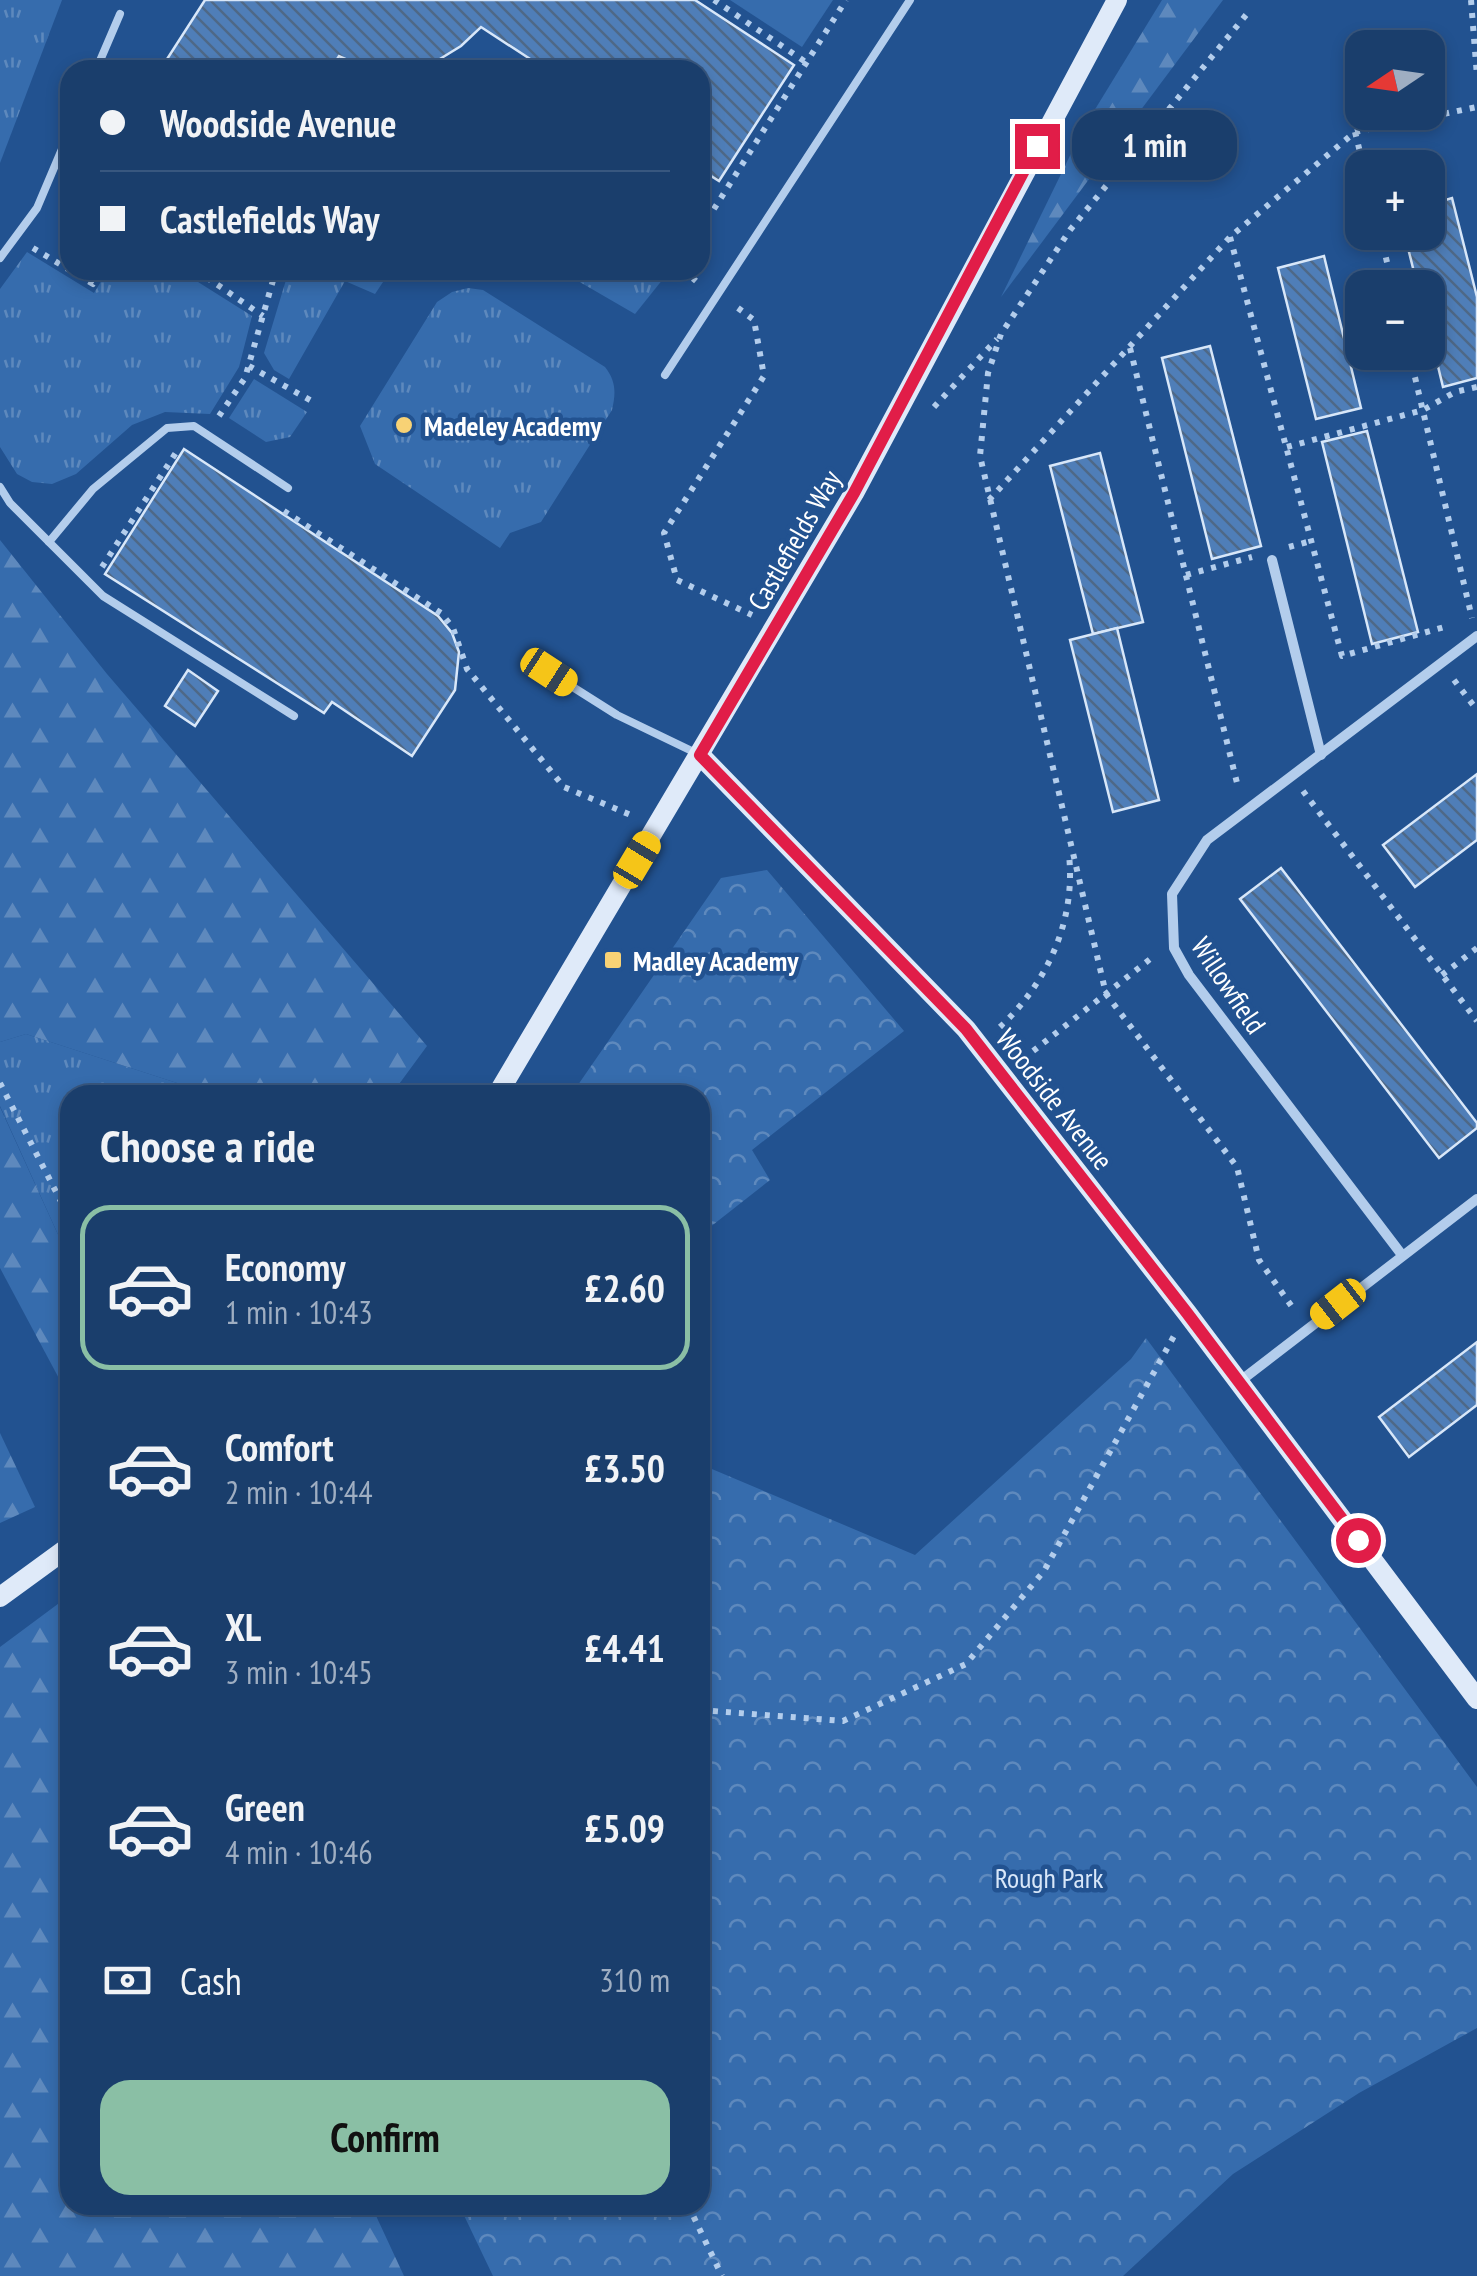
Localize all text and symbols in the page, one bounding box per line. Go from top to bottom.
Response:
north arrow [1345,30,1445,130]
map controls [1345,30,1445,370]
text: Woodside Avenue [160,98,396,147]
callout: 1 min [1072,111,1237,181]
route end [1015,124,1060,169]
text: 1 min [1122,124,1187,166]
button: + [1345,150,1445,250]
text: Castlefields Way [160,194,379,243]
button: − [1345,270,1445,370]
place label: Madeley Academy [424,407,602,444]
marker: Madeley Academy [393,414,415,436]
street label: Castlefields Way [739,463,849,617]
car [516,643,582,701]
car [609,827,665,893]
street label: Willowfield [1183,930,1275,1040]
place label: Madley Academy [633,942,799,979]
marker: Madley Academy [602,949,624,971]
street label: Woodside Avenue [988,1021,1122,1177]
text: Choose a ride [100,1116,315,1174]
text: Economy [225,1242,345,1291]
icon: car [105,1243,195,1333]
text: £2.60 [584,1263,665,1312]
car [1305,1274,1371,1334]
text: 1 min · 10:43 [225,1291,373,1333]
text: Comfort [225,1422,334,1471]
icon: car [105,1423,195,1513]
text: £3.50 [584,1443,665,1492]
text: 2 min · 10:44 [225,1471,373,1513]
route start [1336,1518,1381,1563]
text: XL [225,1602,261,1651]
icon: car [105,1603,195,1693]
text: £4.41 [584,1623,665,1672]
text: 3 min · 10:45 [225,1651,373,1693]
text: Green [225,1782,305,1831]
icon: car [105,1783,195,1873]
text: £5.09 [584,1803,665,1852]
text: 4 min · 10:46 [225,1831,373,1873]
park label: Rough Park [995,1859,1103,1896]
icon: cash [100,1953,155,2008]
text: Cash [180,1956,242,2005]
text: 310 m [599,1959,670,2001]
button: Confirm [100,2080,670,2195]

